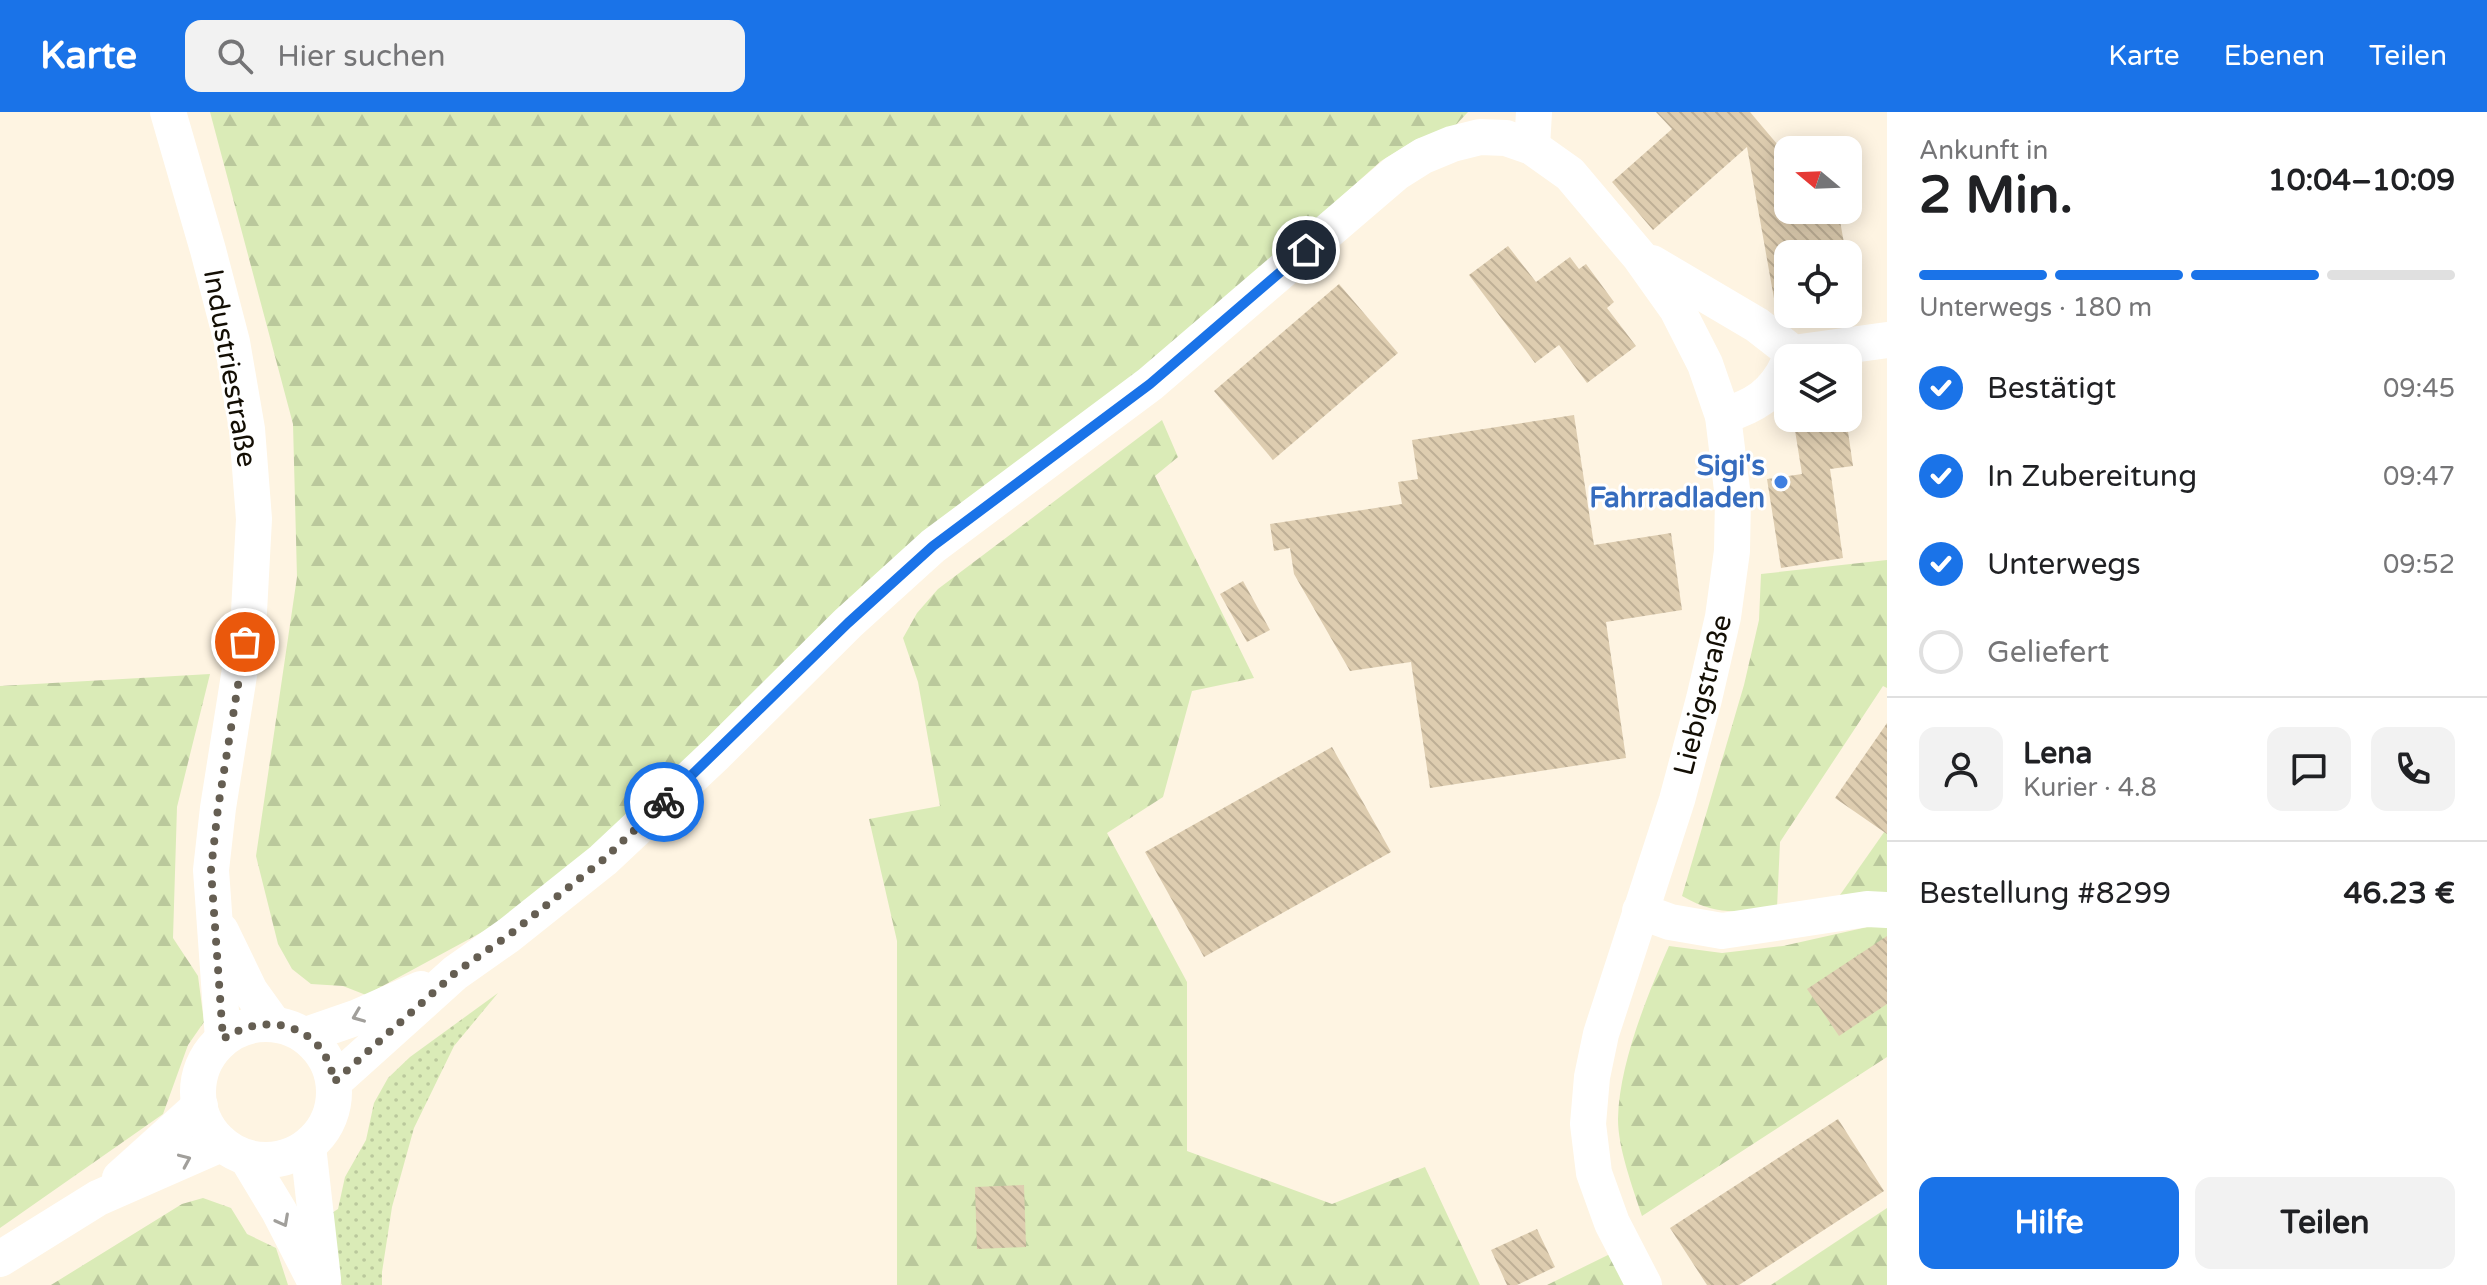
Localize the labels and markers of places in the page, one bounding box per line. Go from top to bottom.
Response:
pin [1272,216,1340,284]
place label: Sigi's Fahrradladen [1589,449,1765,515]
marker: Sigi's Fahrradladen [1772,473,1790,491]
pin [211,608,279,676]

